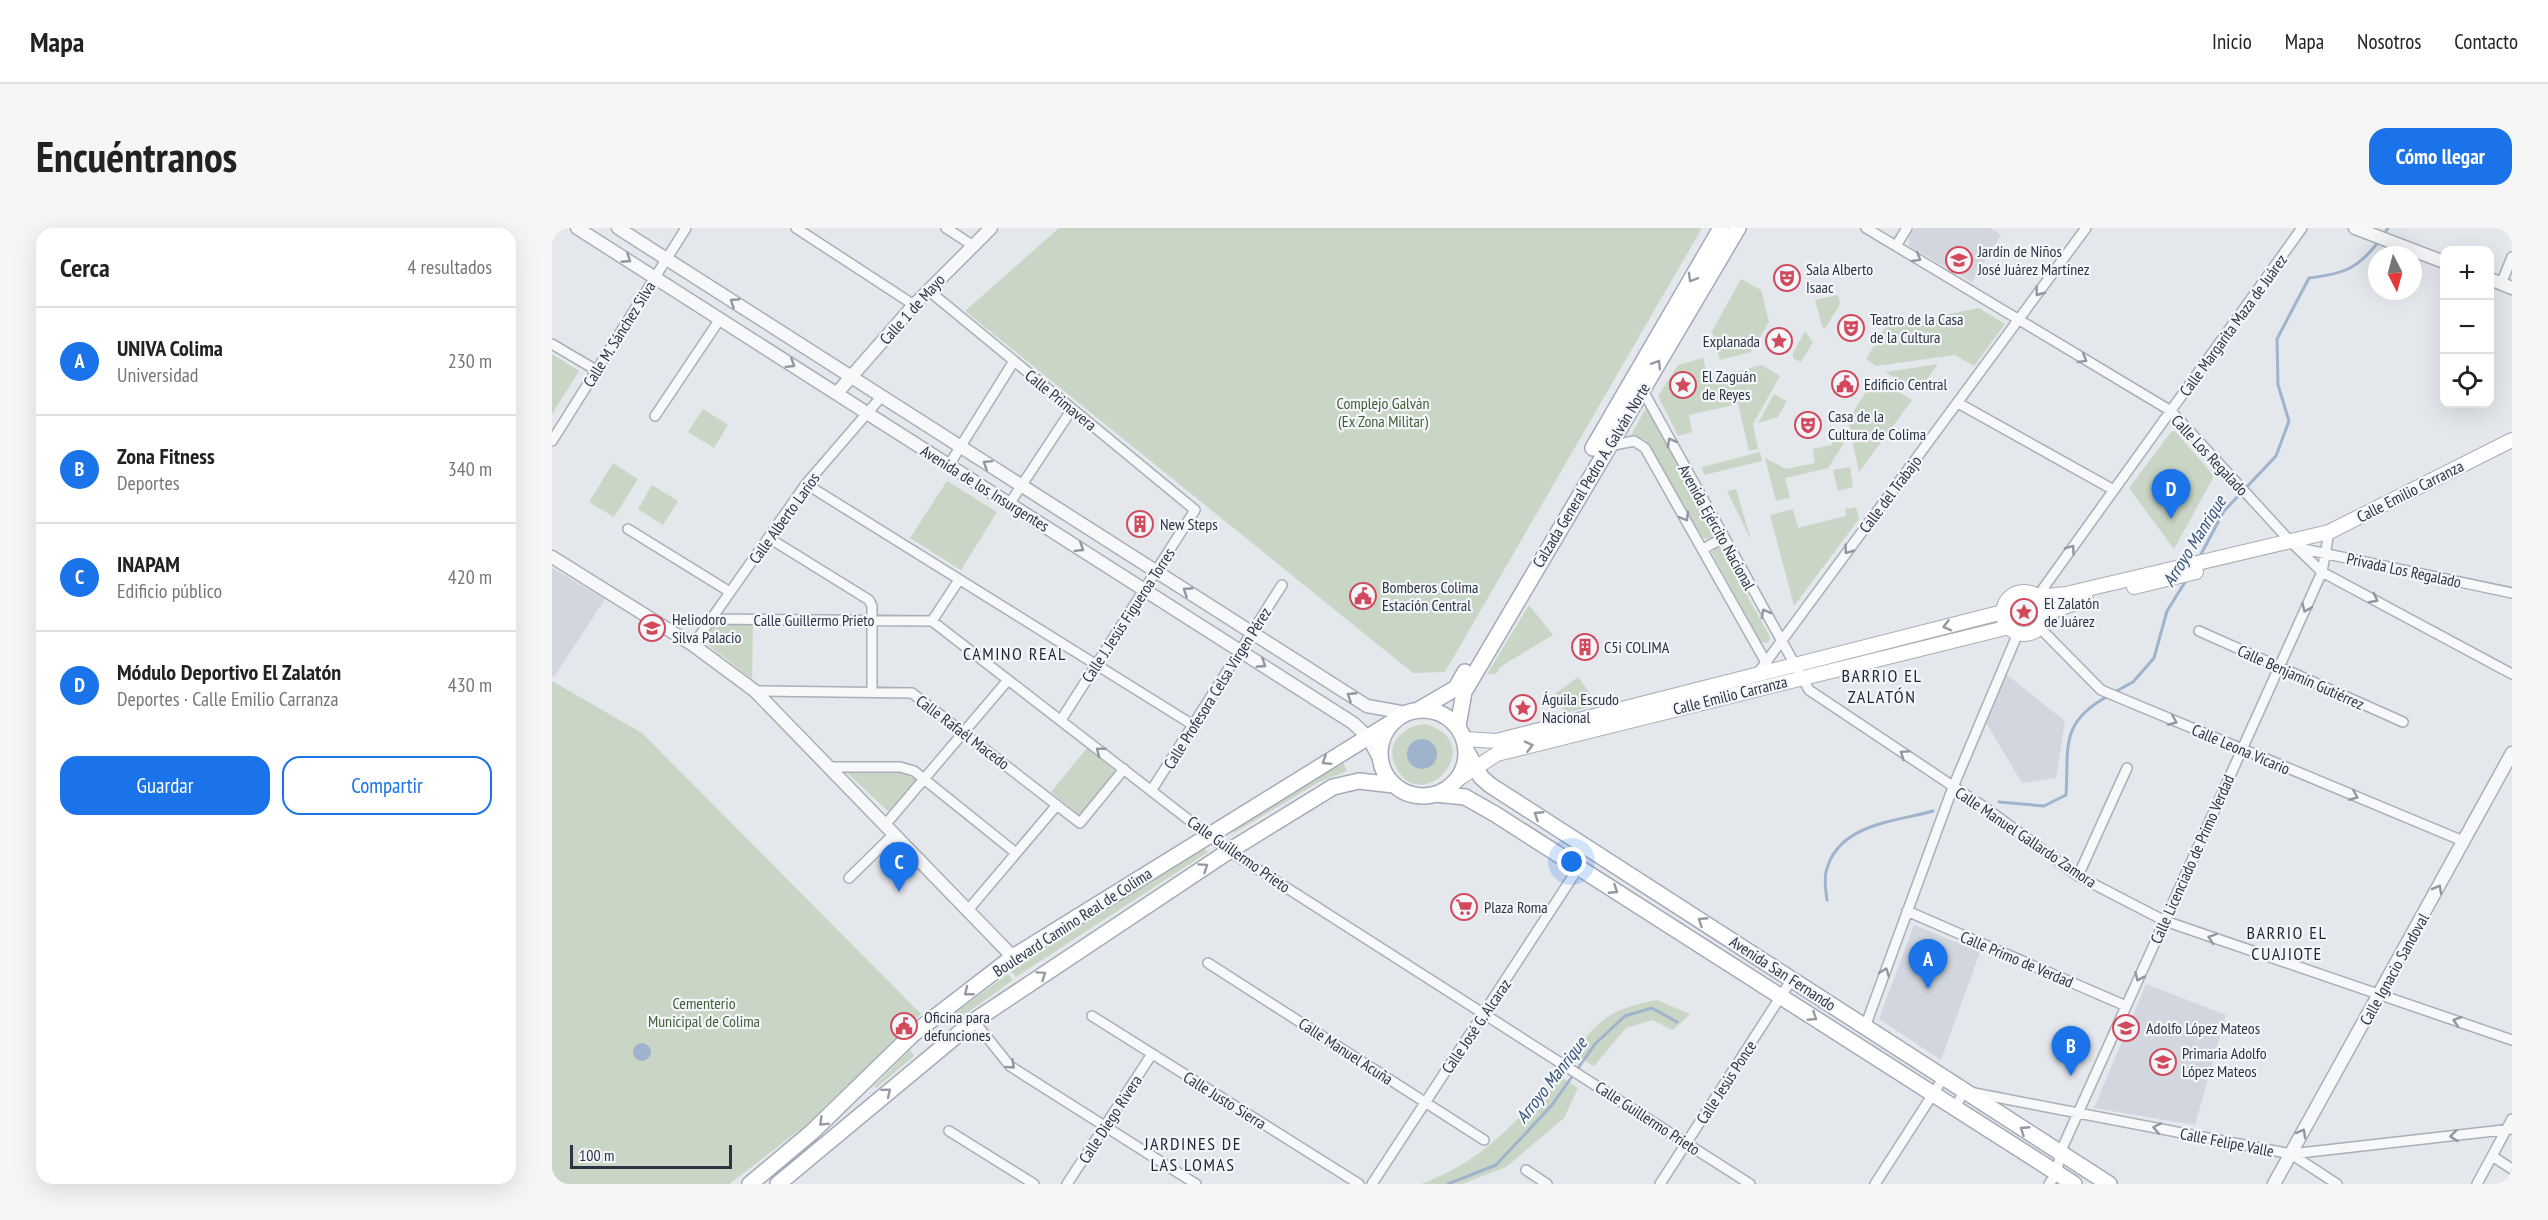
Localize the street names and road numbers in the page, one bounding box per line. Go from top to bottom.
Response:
street label: Calle Margarita Maza de Juárez [2175,250,2291,400]
street label: Calle 1 de Mayo [875,270,949,348]
street label: Calle M. Sánchez Silva [578,277,660,391]
street label: Calle Primavera [1021,365,1101,435]
street label: Calzada General Pedro A. Galván Norte [1528,379,1654,571]
street label: Calle Los Regalado [2167,410,2253,500]
street label: Avenida de los Insurgentes [917,440,1053,536]
street label: Calle del Trabajo [1854,451,1926,537]
street label: Calle Emilio Carranza [2353,456,2467,526]
street label: Avenida Ejército Nacional [1674,461,1760,593]
street label: Calle Alberto Larios [744,469,824,567]
street label: Calle J. Jesús Figueroa Torres [1077,544,1179,686]
street label: Privada Los Regalado [2345,548,2463,592]
street label: Calle Profesora Celsa Virgen Pérez [1159,603,1275,773]
street label: Calle Guillermo Prieto [754,610,875,630]
street label: Calle Benjamín Gutiérrez [2235,640,2368,714]
street label: Calle Emilio Carranza [1671,671,1789,719]
street label: Calle Rafaél Macedo [912,690,1014,774]
street label: Calle Leona Vicario [2189,719,2293,779]
street label: Calle Licenciado de Primo Verdad [2146,771,2238,947]
street label: Calle Manuel Gallardo Zamora [1952,782,2100,892]
street label: Calle Guillermo Prieto [1184,811,1294,897]
street label: Boulevard Camino Real de Colima [989,863,1155,981]
street label: Calle Ignacio Sandoval [2355,909,2433,1028]
street label: Calle Primo de Verdad [1958,926,2077,992]
street label: Avenida San Fernando [1726,931,1840,1015]
street label: Calle José G. Alcaraz [1437,975,1515,1077]
street label: Calle Manuel Acuña [1295,1013,1397,1089]
street label: Calle Jesús Ponce [1692,1037,1760,1127]
street label: Calle Justo Sierra [1180,1067,1270,1133]
street label: Calle Diego Rivera [1074,1071,1146,1167]
street label: Calle Guillermo Prieto [1592,1077,1704,1159]
street label: Calle Felipe Valle [2178,1123,2276,1161]

